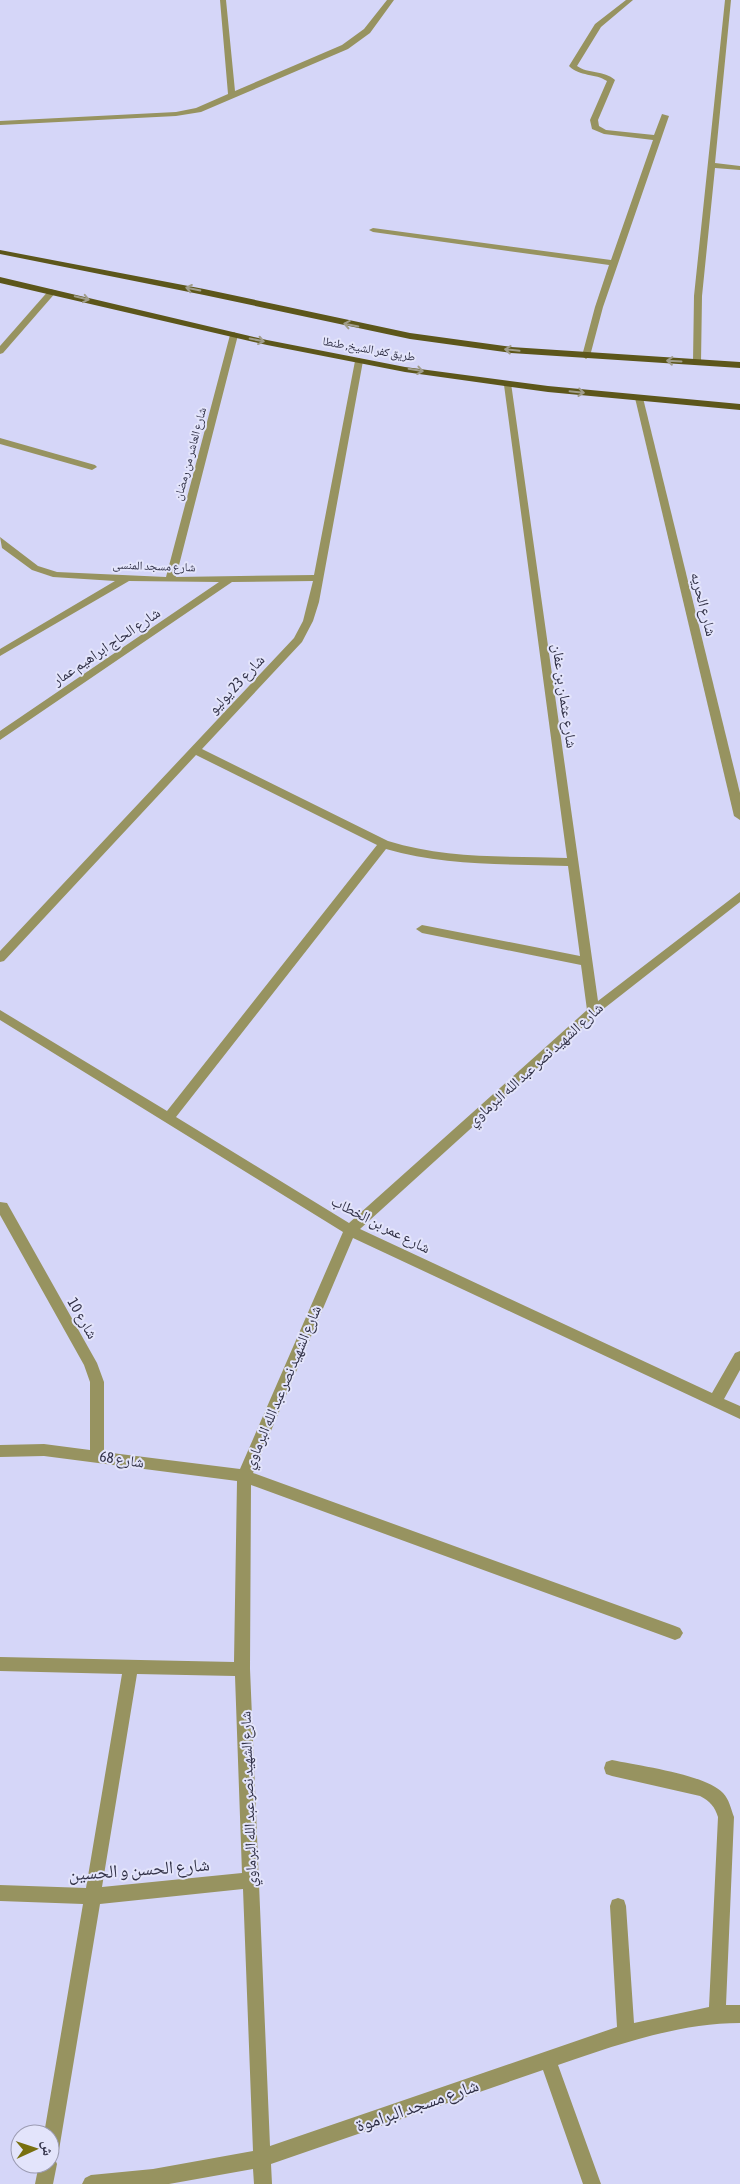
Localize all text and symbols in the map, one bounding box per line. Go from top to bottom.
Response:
one-way arrow [185,284,201,294]
one-way arrow [73,294,89,303]
one-way arrow [344,319,360,329]
street label: طريق كفر الشيخ, طنطا [322,334,416,364]
one-way arrow [248,335,264,345]
one-way arrow [504,345,520,355]
one-way arrow [666,356,682,365]
one-way arrow [408,366,424,376]
one-way arrow [569,387,585,397]
street label: شارع العاشر من رمضان [171,406,210,502]
street label: شارع مسجد المنسى [112,558,196,575]
street label: شارع الحريه [686,570,720,638]
street label: شارع الحاج ابراهيم عمار [48,604,164,691]
street label: شارع عثمان بن عفان [547,643,581,750]
street label: شارع 23 يوليو [204,651,269,718]
street label: شارع الشهيد نصر عبد الله البرماوي [464,999,609,1132]
street label: شارع عمر بن الخطاب [328,1192,434,1258]
street label: شارع 10 [63,1294,102,1343]
street label: شارع الشهيد نصر عبد الله البرماوي [240,1303,328,1473]
street label: شارع 68 [98,1447,145,1473]
street label: شارع الشهيد نصر عبد الله البرماوي [236,1711,263,1887]
street label: شارع الحسن و الحسين [68,1854,210,1885]
street label: شارع مسجد البراموة [353,2074,482,2137]
north arrow [10,2124,60,2174]
text: ش [39,2140,56,2156]

